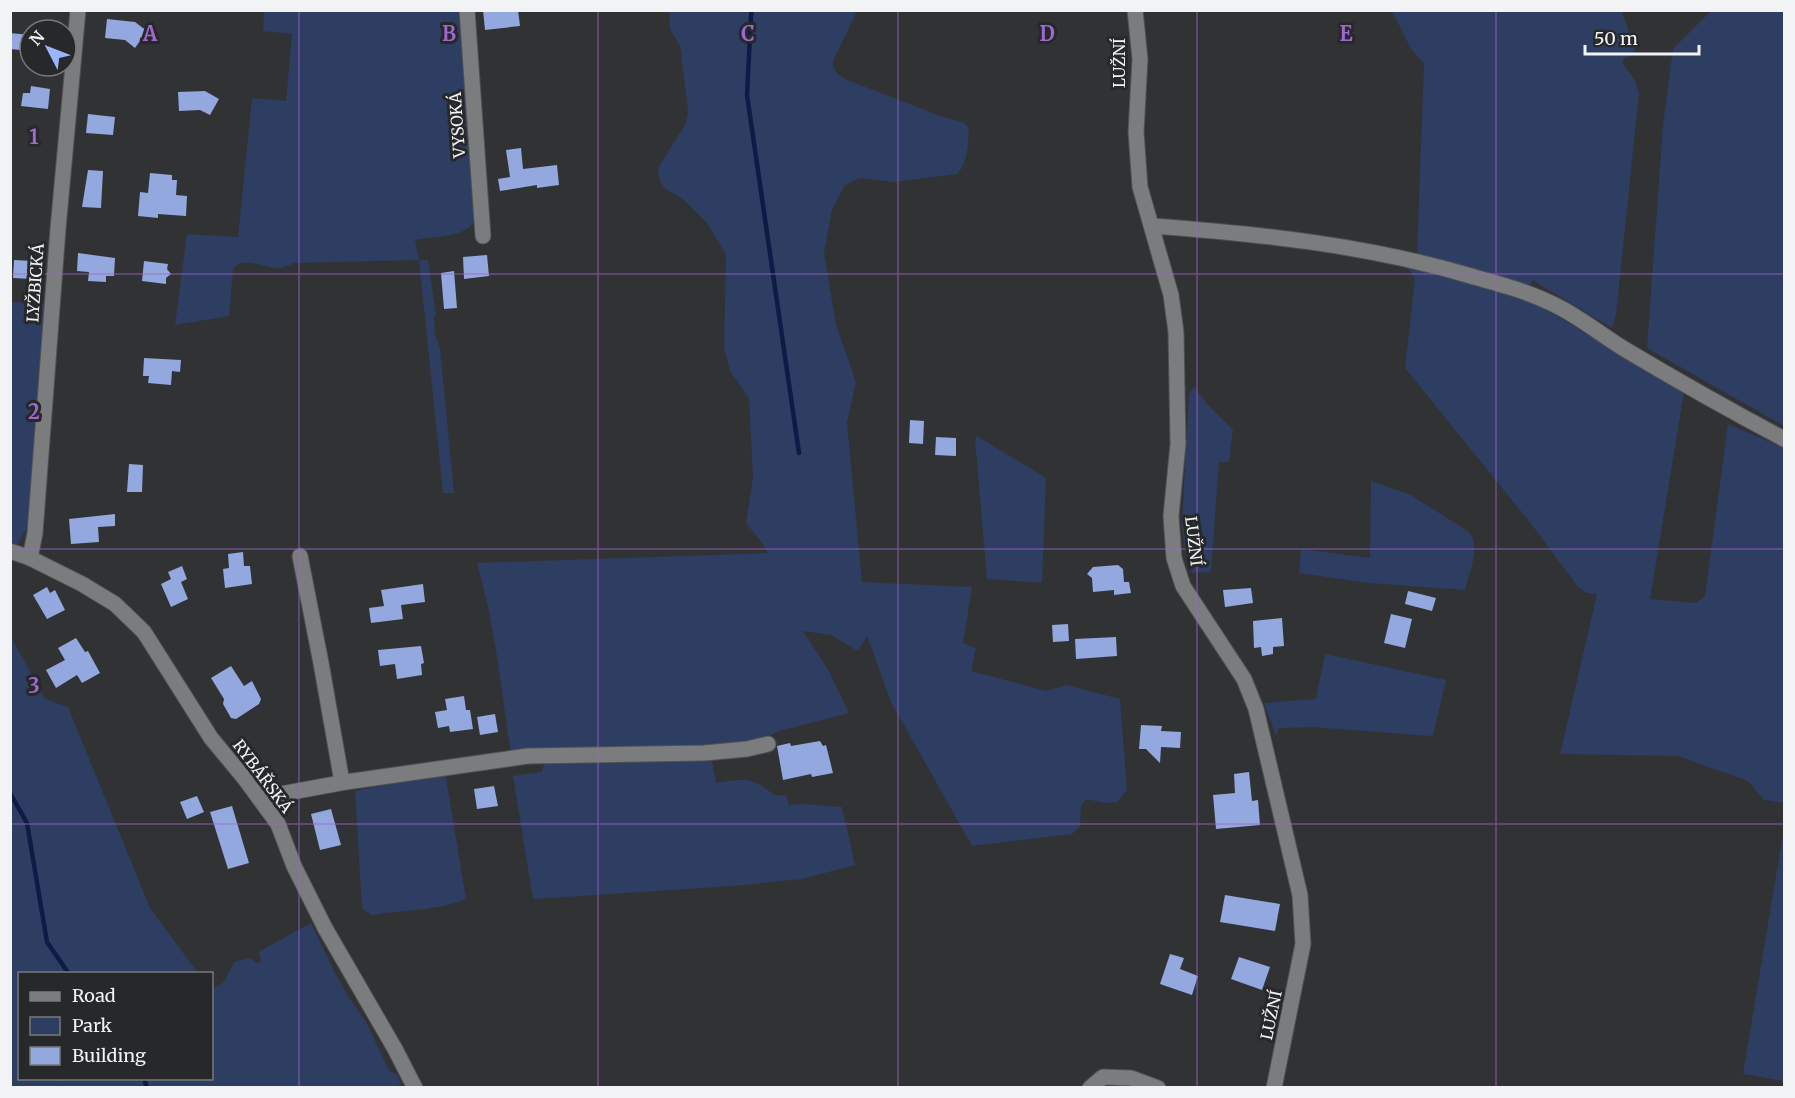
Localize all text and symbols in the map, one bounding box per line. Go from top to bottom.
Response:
north arrow [18,18,78,78]
scale bar [1585,18,1699,56]
text: A [142,21,158,46]
text: B [442,21,456,46]
text: C [741,21,755,46]
text: D [1039,21,1055,46]
text: E [1339,21,1353,46]
text: N [25,26,49,49]
text: 50 m [1594,27,1638,50]
street label: LUŽNÍ [1109,38,1129,88]
street label: VYSOKÁ [445,91,469,160]
text: 1 [29,124,39,149]
street label: LYŽBICKÁ [22,242,48,323]
text: 2 [28,399,40,424]
street label: LUŽNÍ [1181,515,1207,567]
text: 3 [28,673,40,698]
street label: RYBÁŘSKÁ [229,735,298,817]
legend [18,972,213,1080]
text: Road [72,984,116,1007]
street label: LUŽNÍ [1256,988,1286,1042]
text: Park [72,1014,113,1037]
text: Building [72,1044,146,1067]

